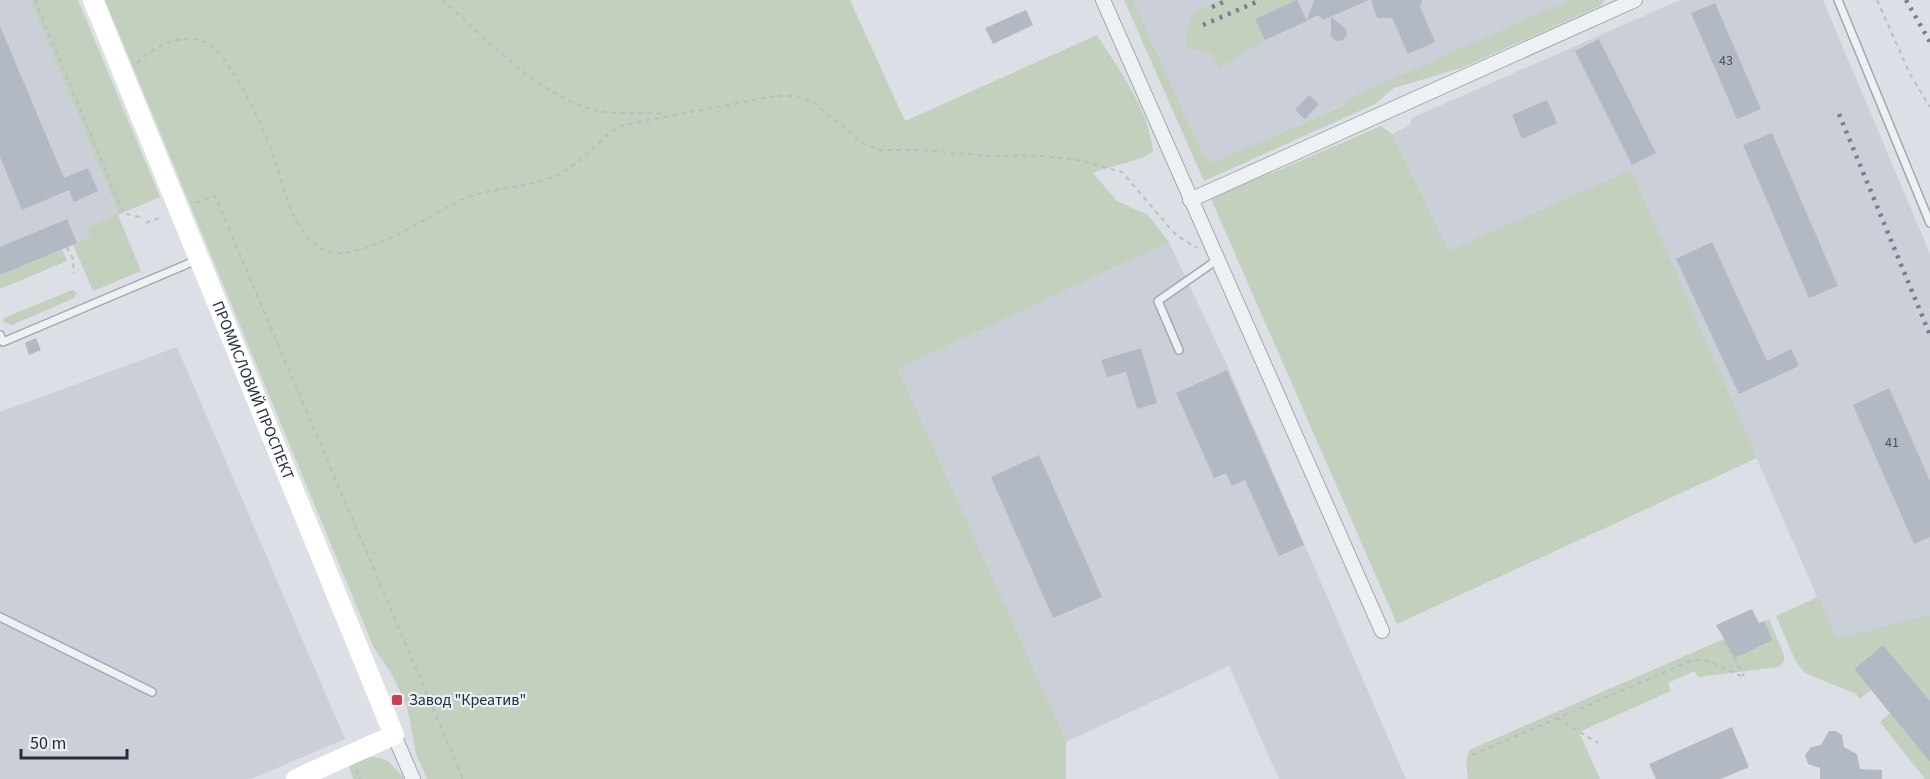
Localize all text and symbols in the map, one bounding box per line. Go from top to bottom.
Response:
house number: 43 [1719,51,1733,71]
street label: ПРОМИСЛОВИЙ ПРОСПЕКТ [206,298,300,484]
house number: 41 [1885,433,1899,453]
place label: Завод "Креатив" [409,689,526,711]
marker: Завод "Креатив" [390,693,404,707]
scale bar [21,722,128,760]
text: 50 m [30,731,66,756]

